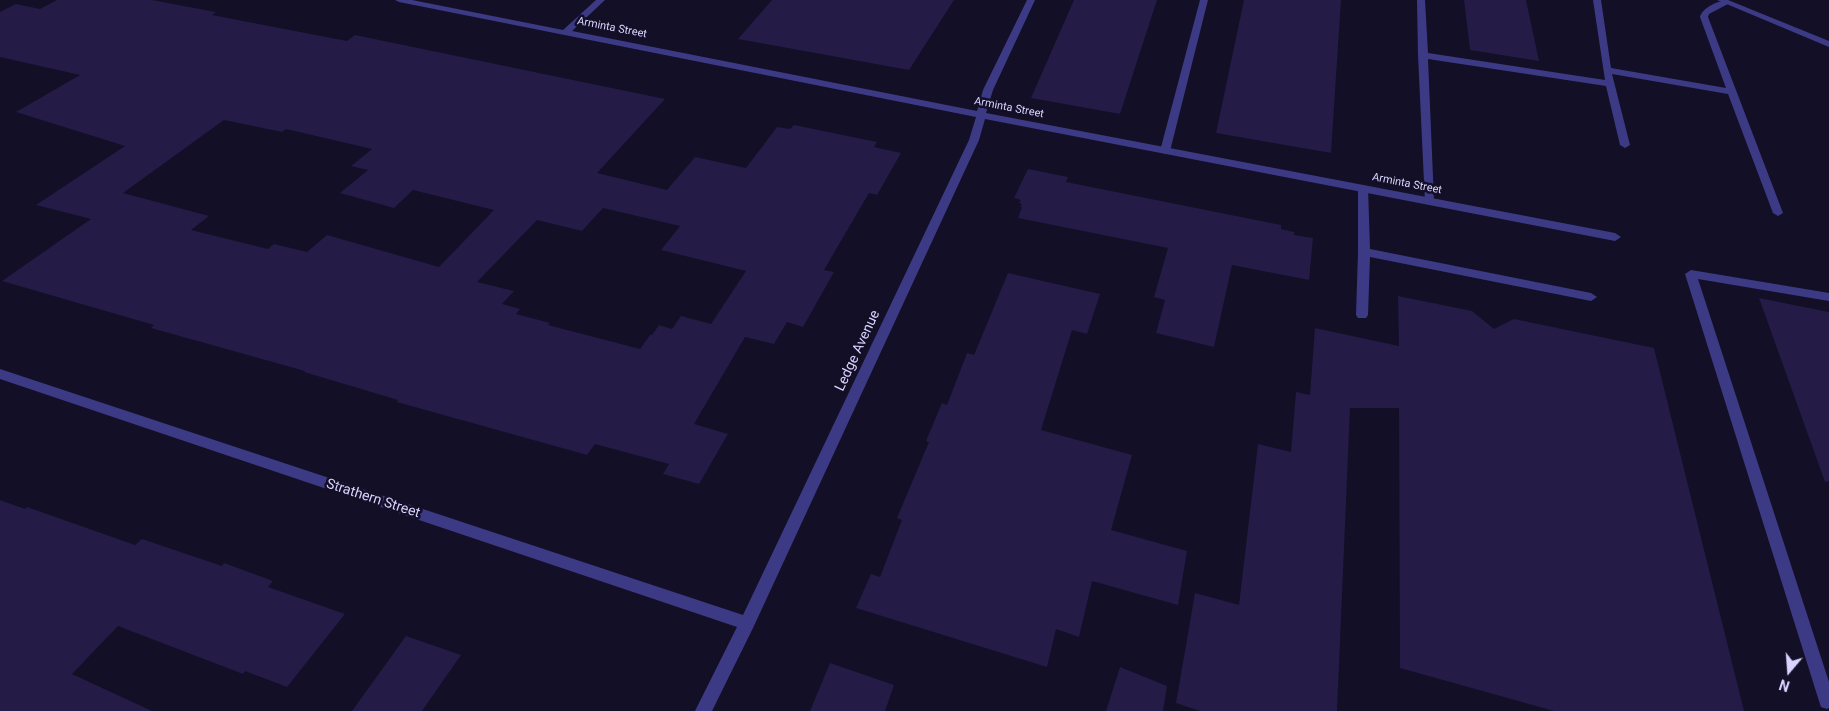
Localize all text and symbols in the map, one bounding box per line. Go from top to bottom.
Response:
street label: Arminta Street [576,15,648,41]
street label: Arminta Street [973,95,1045,121]
street label: Arminta Street [1371,171,1443,197]
street label: Ledge Avenue [832,308,884,394]
street label: Strathern Street [324,476,422,522]
north arrow [1764,646,1814,696]
text: N [1777,676,1792,694]

